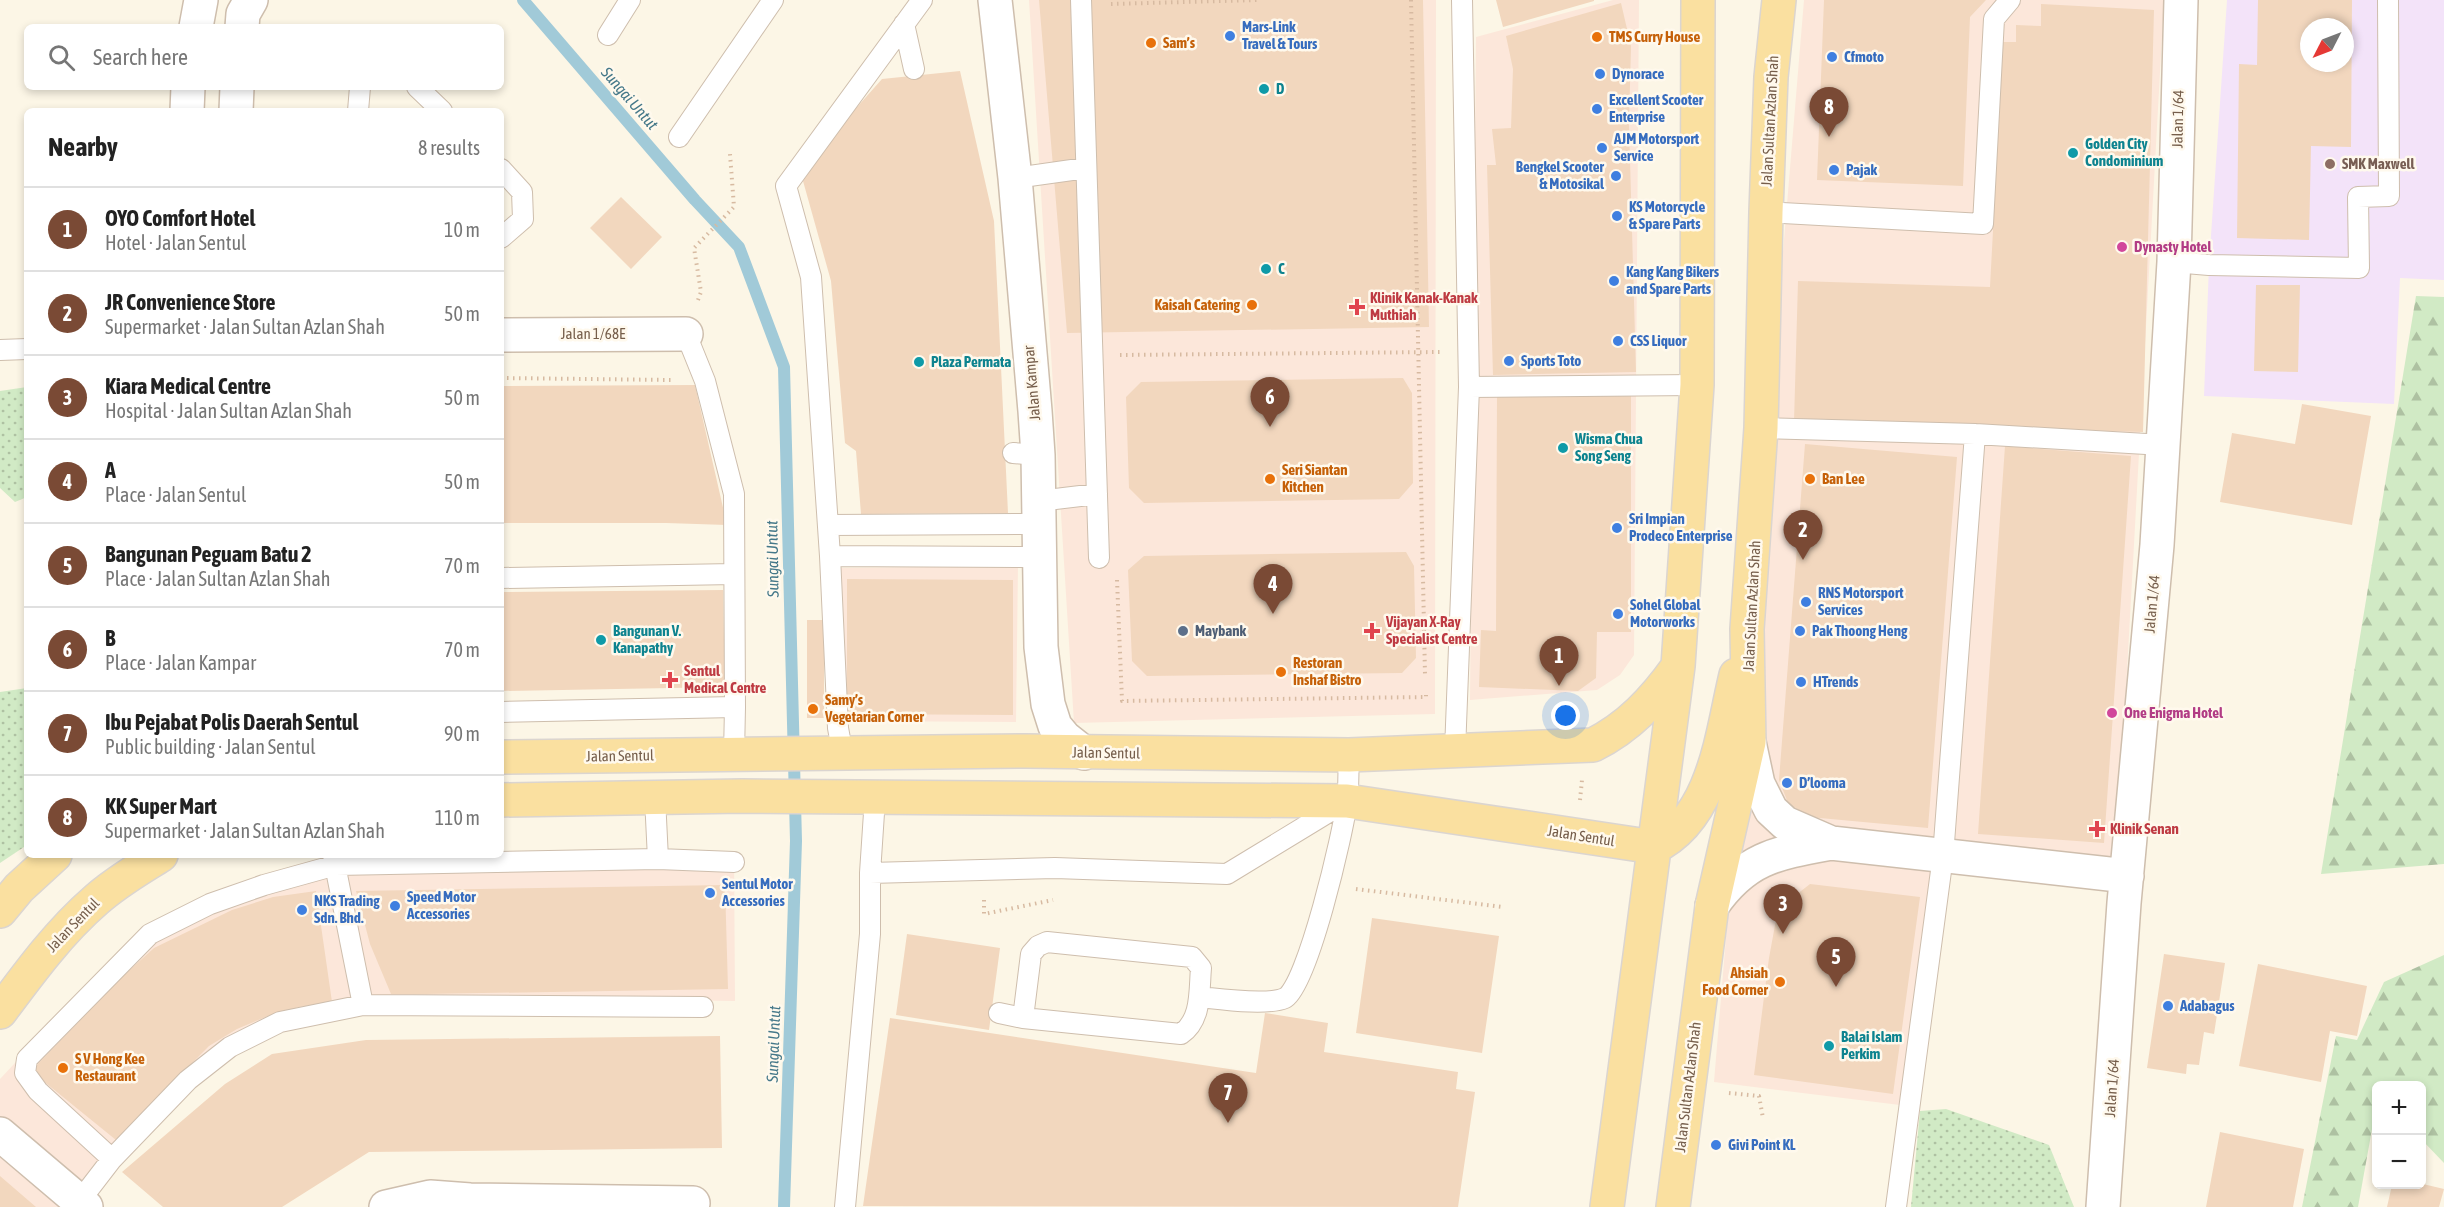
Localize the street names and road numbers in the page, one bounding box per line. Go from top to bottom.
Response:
street label: Jalan Sultan Azlan Shah [1758,55,1781,187]
street label: Jalan 1/64 [2168,90,2187,148]
street label: Jalan 1/68E [561,325,626,342]
street label: Jalan Kampar [1020,344,1043,421]
street label: Jalan Sultan Azlan Shah [1740,540,1763,672]
street label: Jalan 1/64 [2140,574,2163,634]
street label: Jalan Sentul [1072,743,1140,762]
street label: Jalan Sentul [586,746,654,765]
street label: Jalan Sentul [1546,822,1616,849]
street label: Jalan Sentul [43,894,102,955]
street label: Jalan Sultan Azlan Shah [1671,1021,1704,1153]
street label: Jalan 1/64 [2101,1058,2122,1118]

